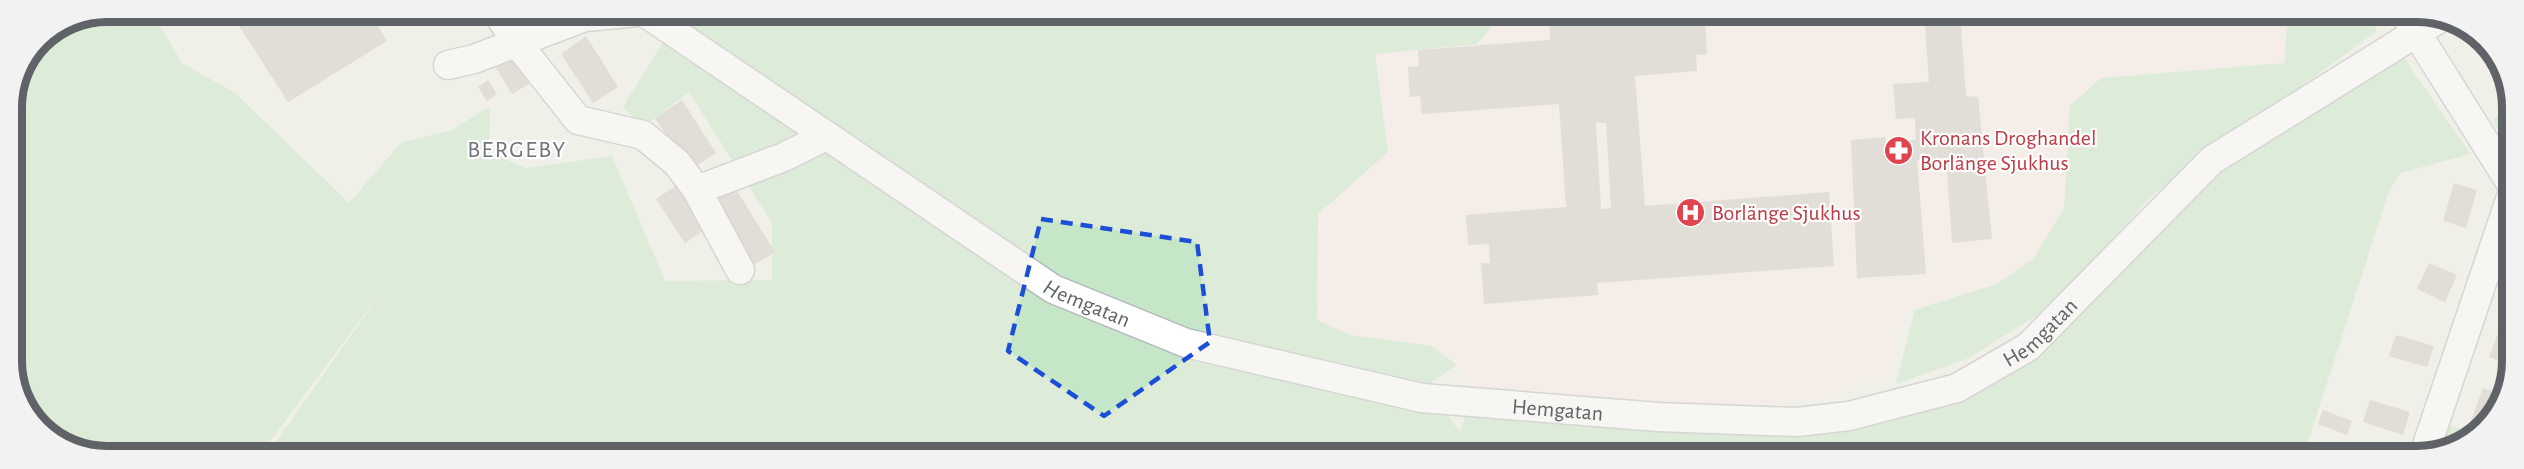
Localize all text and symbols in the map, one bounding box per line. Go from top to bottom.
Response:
place label: Kronans Droghandel Borlänge Sjukhus [1920,127,2096,174]
pharmacy icon: Kronans Droghandel Borlänge Sjukhus [1883,134,1915,166]
district label: BERGEBY [467,138,567,162]
hospital icon: Borlänge Sjukhus [1675,196,1707,228]
place label: Borlänge Sjukhus [1712,202,1861,224]
street label: Hemgatan [1039,276,1133,331]
street label: Hemgatan [1999,294,2081,371]
street label: Hemgatan [1511,395,1604,425]

